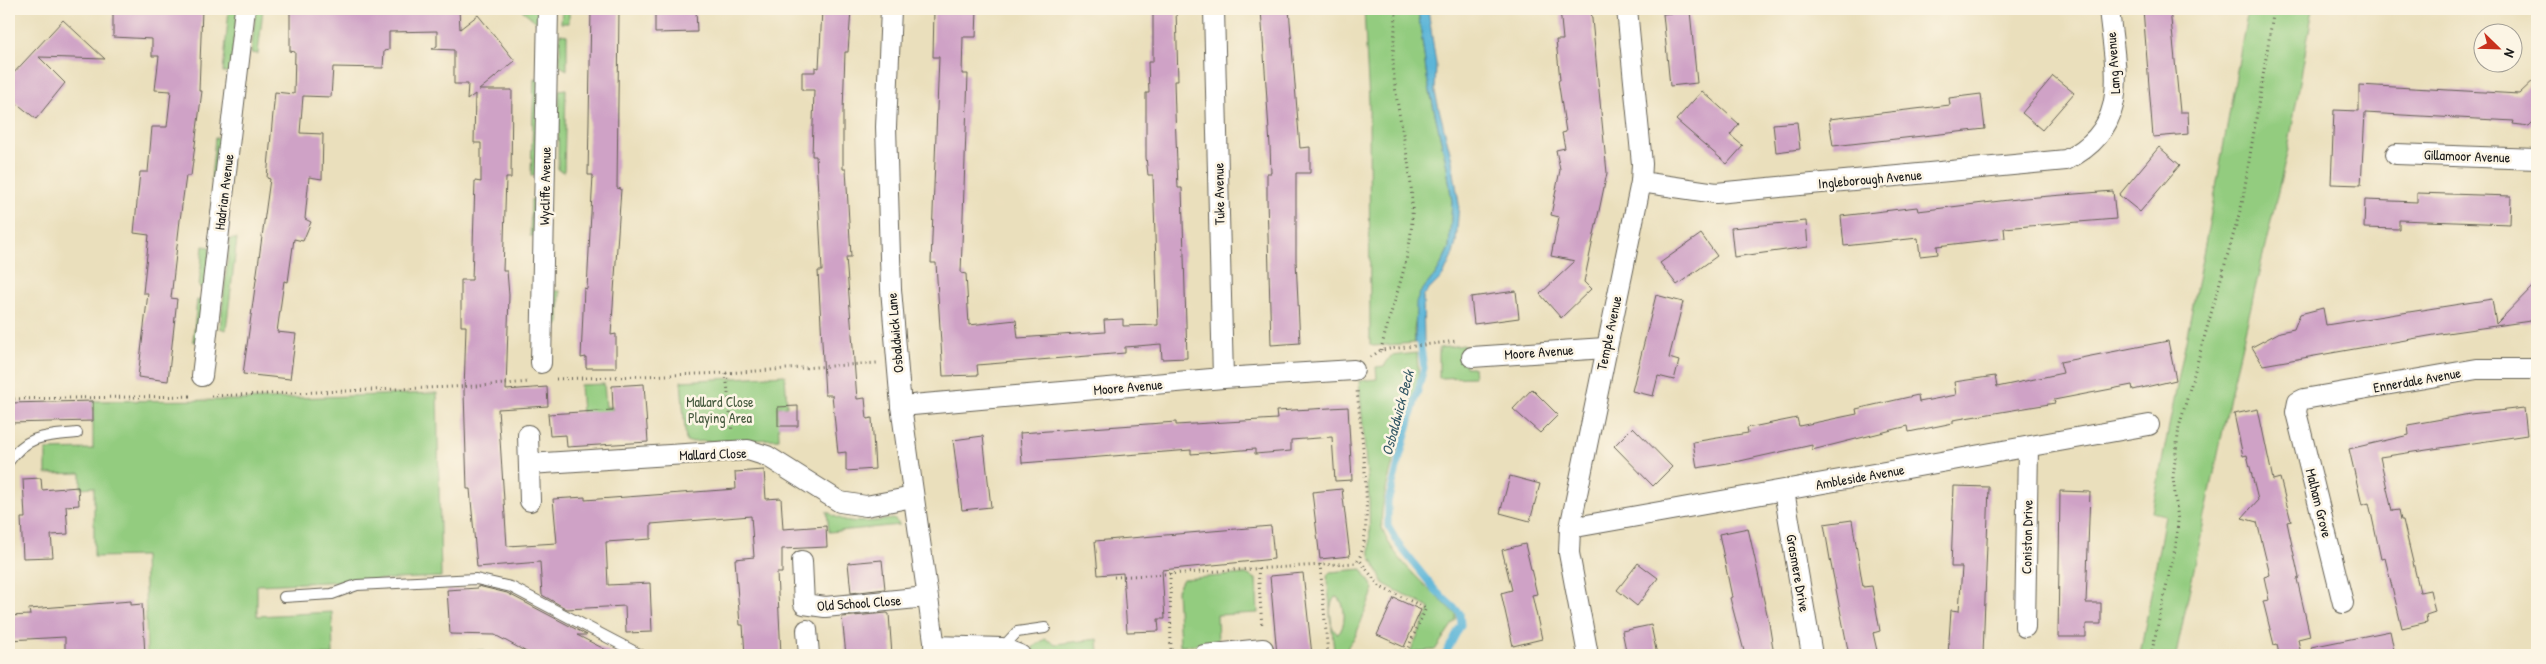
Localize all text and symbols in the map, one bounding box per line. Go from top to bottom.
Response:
north arrow [2474,22,2524,72]
street label: Lang Avenue [2101,31,2125,95]
text: N [2500,46,2521,61]
street label: Gillamoor Avenue [2424,145,2511,167]
street label: Wycliffe Avenue [534,146,556,225]
street label: Hadrian Avenue [209,152,238,231]
street label: Tuke Avenue [1208,162,1229,225]
street label: Ingleborough Avenue [1817,164,1923,193]
street label: Osbaldwick Lane [882,292,907,374]
street label: Temple Avenue [1591,294,1627,372]
street label: Moore Avenue [1504,340,1575,363]
street label: Ennerdale Avenue [2372,362,2463,397]
water label: Osbaldwick Beck [1376,366,1419,458]
street label: Moore Avenue [1093,374,1164,399]
park label: Mallard Close Playing Area [686,392,754,428]
street label: Mallard Close [679,443,747,464]
street label: Ambleside Avenue [1814,459,1906,494]
street label: Malham Grove [2302,466,2337,540]
street label: Coniston Drive [2016,499,2037,574]
street label: Grasmere Drive [1782,533,1815,614]
street label: Old School Close [816,590,902,615]

